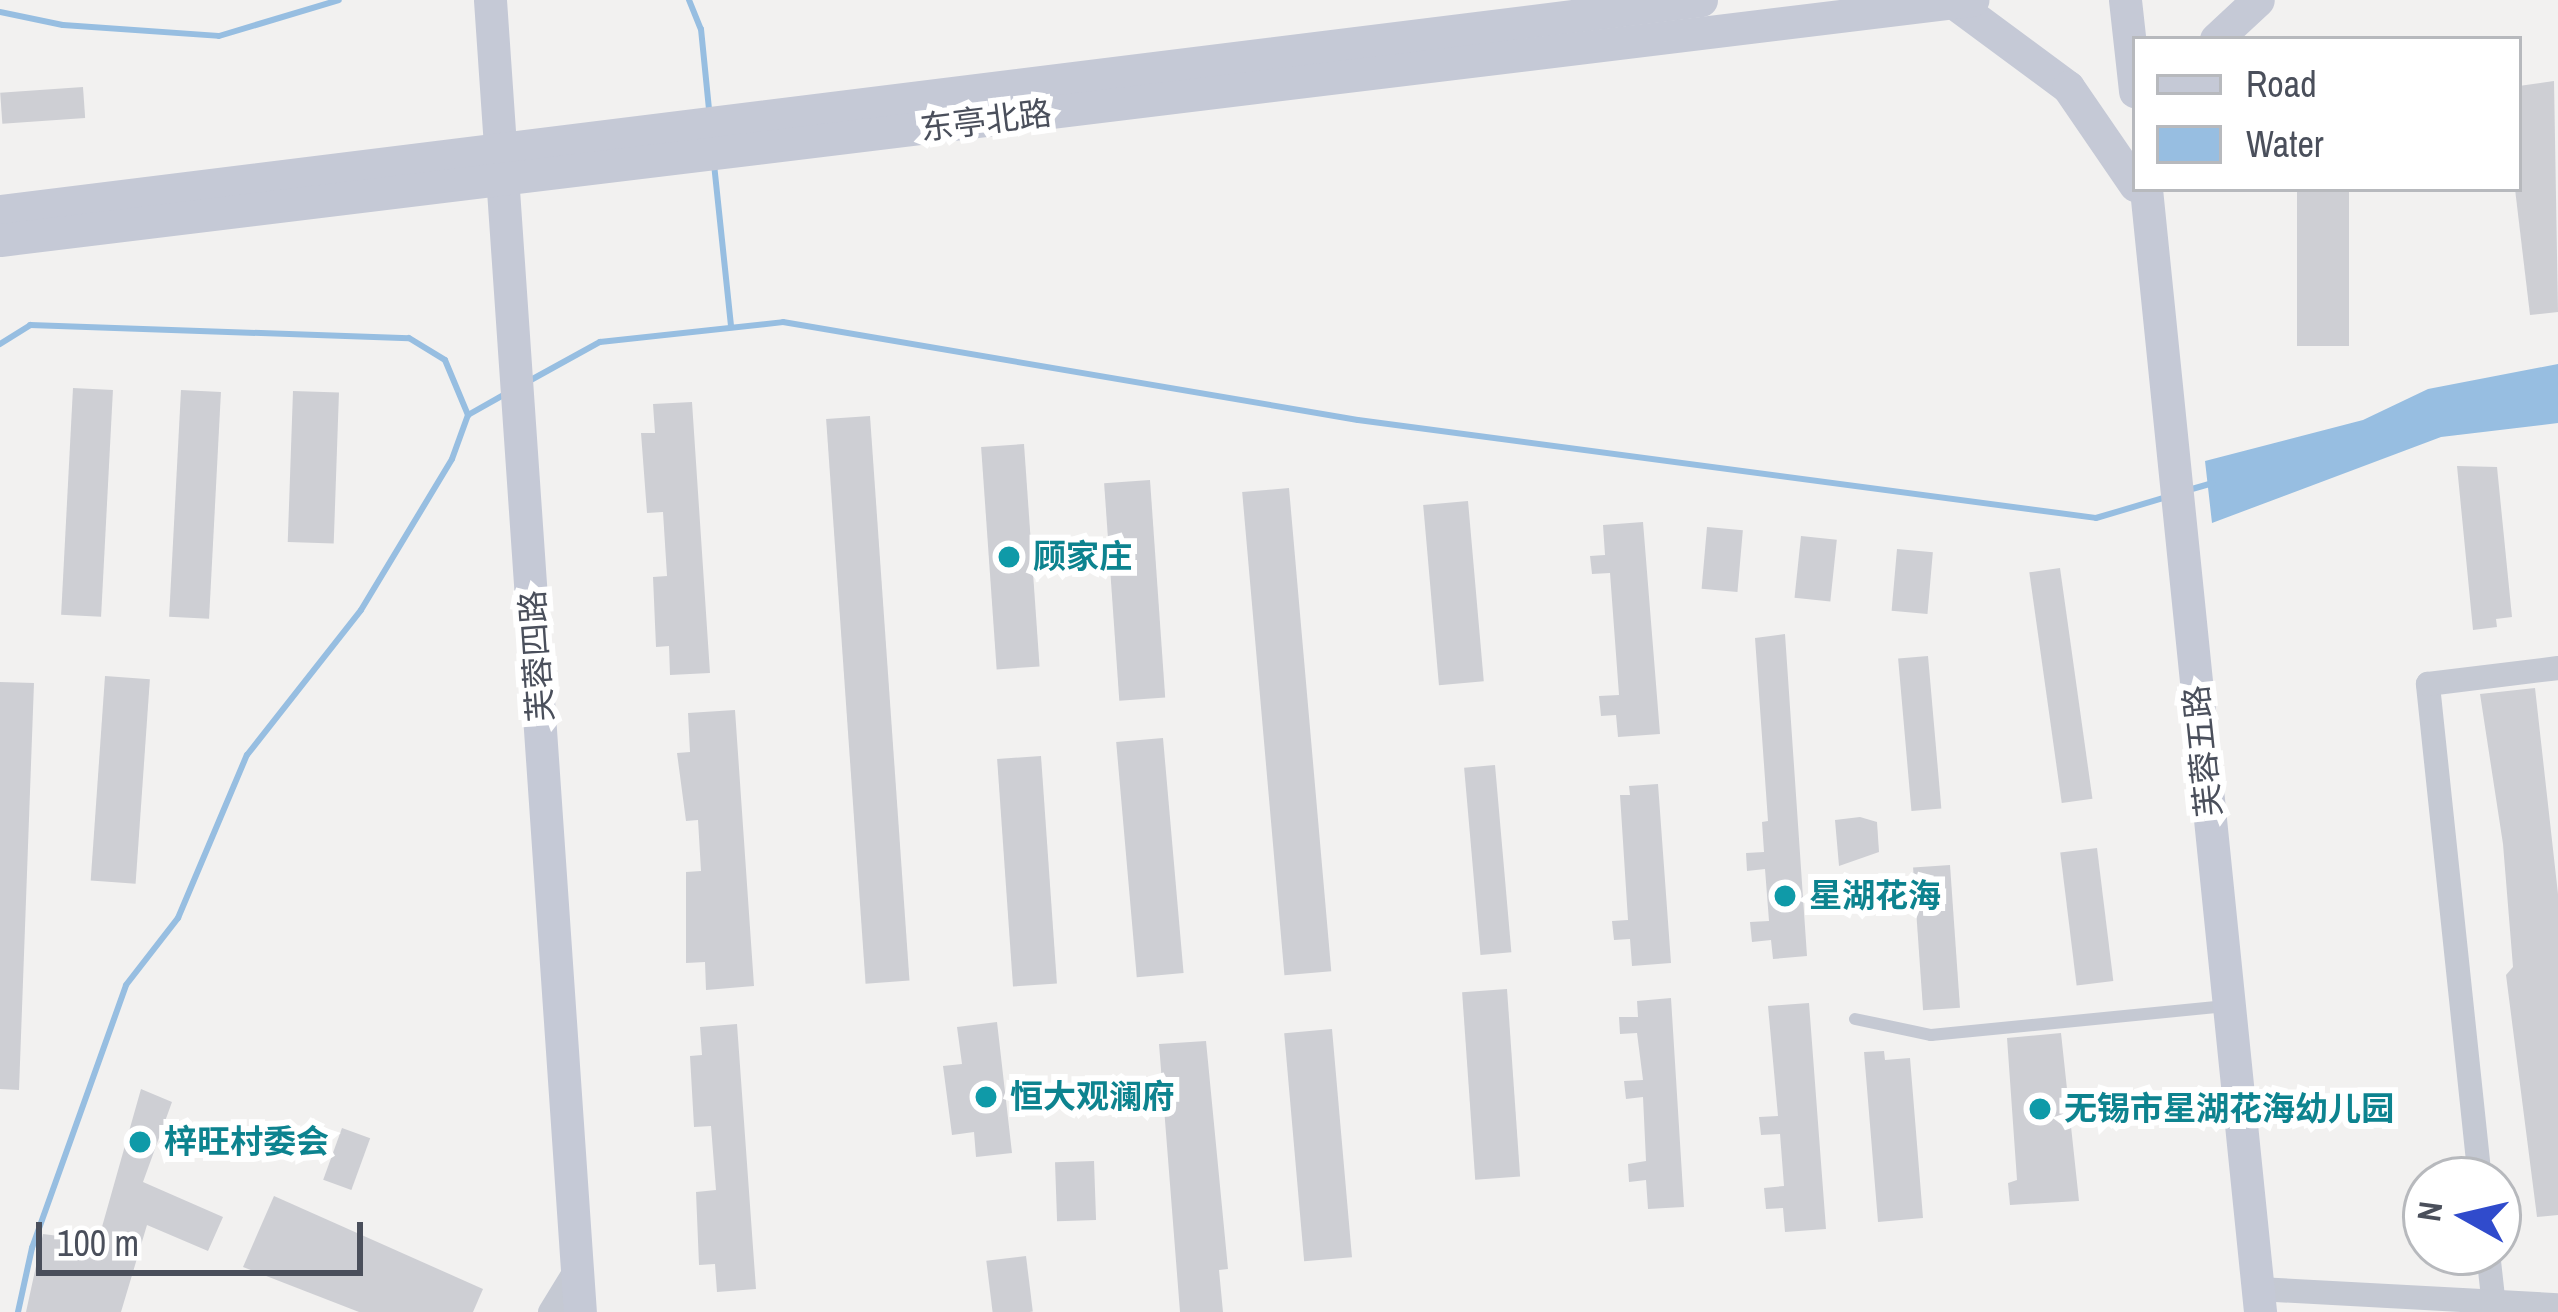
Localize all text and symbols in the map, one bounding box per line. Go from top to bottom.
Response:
legend [2132,36,2522,192]
text: Road [2246,60,2317,108]
street label: 东亭北路 [918,93,1054,149]
text: Water [2246,120,2324,168]
place label: 顾家庄 [1033,537,1132,577]
marker: 顾家庄 [996,544,1022,570]
street label: 芙蓉四路 [513,589,561,723]
street label: 芙蓉五路 [2176,683,2230,819]
place label: 星湖花海 [1809,876,1941,916]
marker: 星湖花海 [1772,883,1798,909]
place label: 恒大观澜府 [1010,1077,1175,1117]
marker: 恒大观澜府 [973,1084,999,1110]
place label: 无锡市星湖花海幼儿园 [2064,1089,2394,1129]
marker: 无锡市星湖花海幼儿园 [2027,1096,2053,1122]
place label: 梓旺村委会 [164,1122,329,1162]
marker: 梓旺村委会 [127,1129,153,1155]
north arrow [2402,1156,2522,1276]
scale bar [42,1198,369,1272]
text: N [2406,1199,2452,1224]
text: 100 m [57,1219,139,1267]

